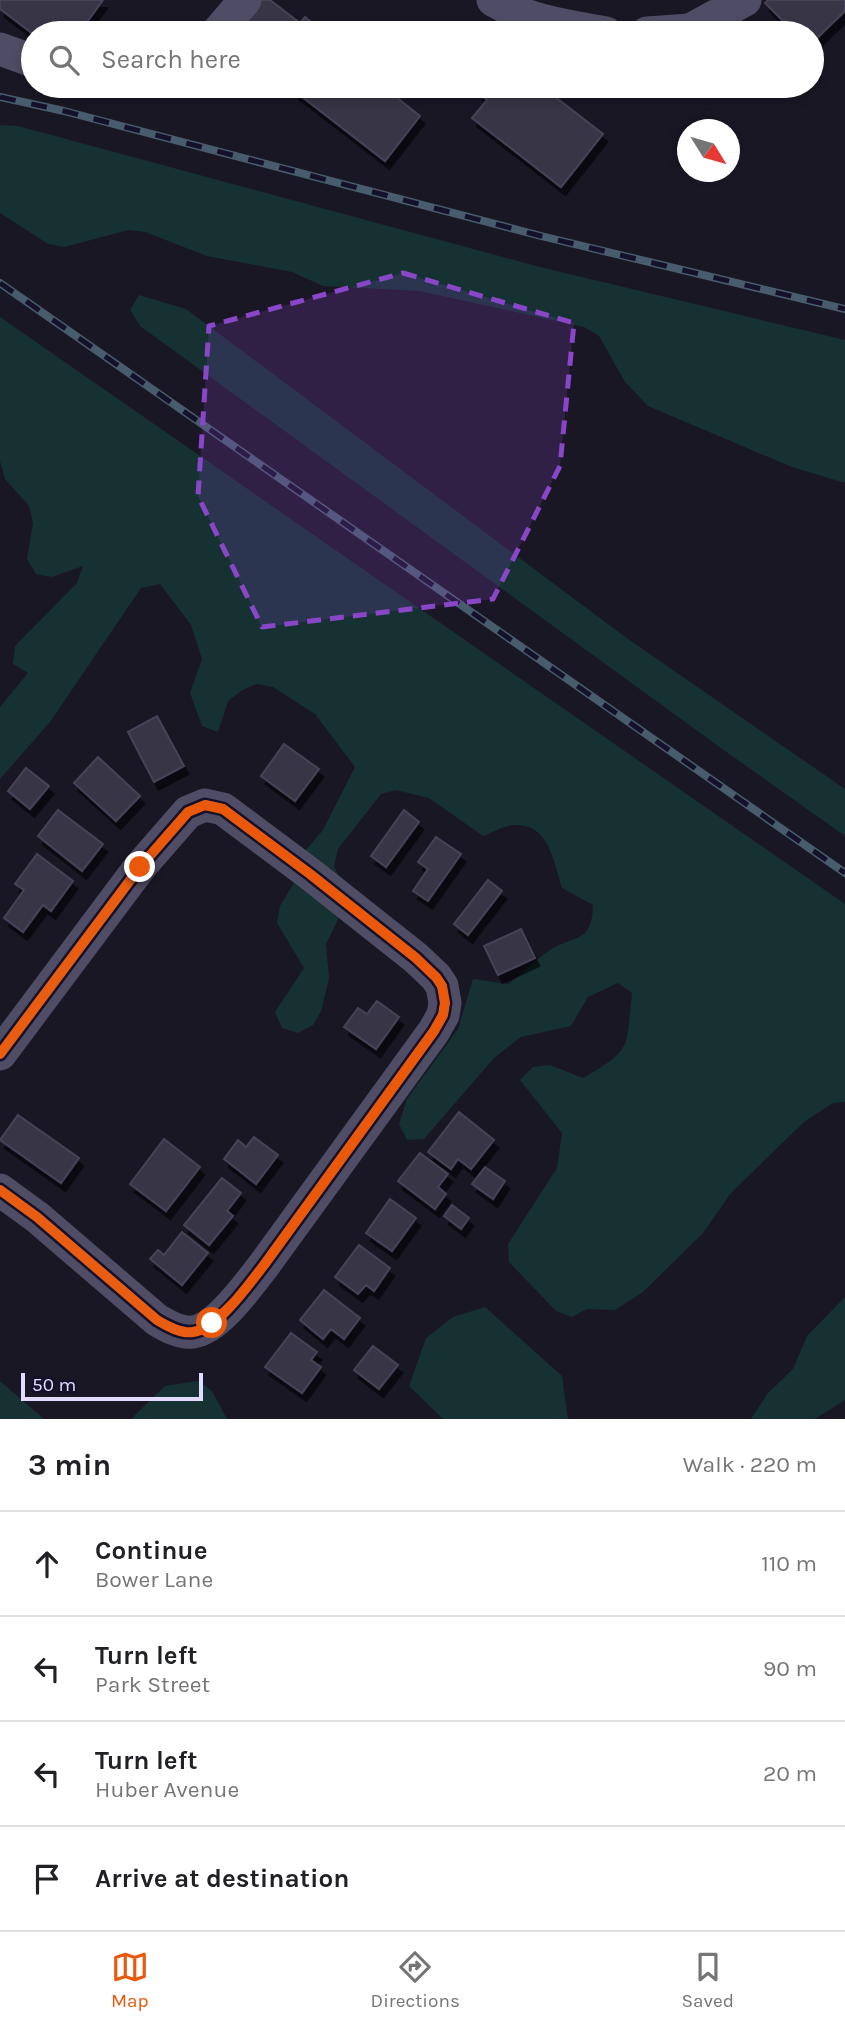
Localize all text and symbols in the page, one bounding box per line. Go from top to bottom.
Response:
search box [21,21,824,98]
icon: search [45,41,83,79]
text: Search here [101,44,241,75]
north arrow [677,119,740,182]
route end [124,851,155,882]
route start [196,1307,227,1338]
scale bar [21,1370,203,1402]
text: 50 m [32,1374,76,1396]
text: 3 min [28,1447,111,1483]
text: Walk · 220 m [683,1451,817,1478]
text: Continue [95,1535,207,1566]
icon: ahead [28,1545,66,1583]
text: 110 m [761,1550,817,1577]
text: Bower Lane [95,1566,213,1593]
text: Turn left [95,1640,197,1671]
icon: left [28,1650,66,1688]
text: 90 m [763,1655,817,1682]
text: Park Street [95,1671,210,1698]
text: Turn left [95,1745,197,1776]
icon: left [28,1755,66,1793]
text: 20 m [763,1760,817,1787]
text: Huber Avenue [95,1776,239,1803]
icon: arrive [28,1860,66,1898]
text: Arrive at destination [95,1863,349,1894]
tab: Map [111,1948,149,2012]
tab: Directions [371,1948,460,2012]
tab: Saved [682,1948,734,2012]

